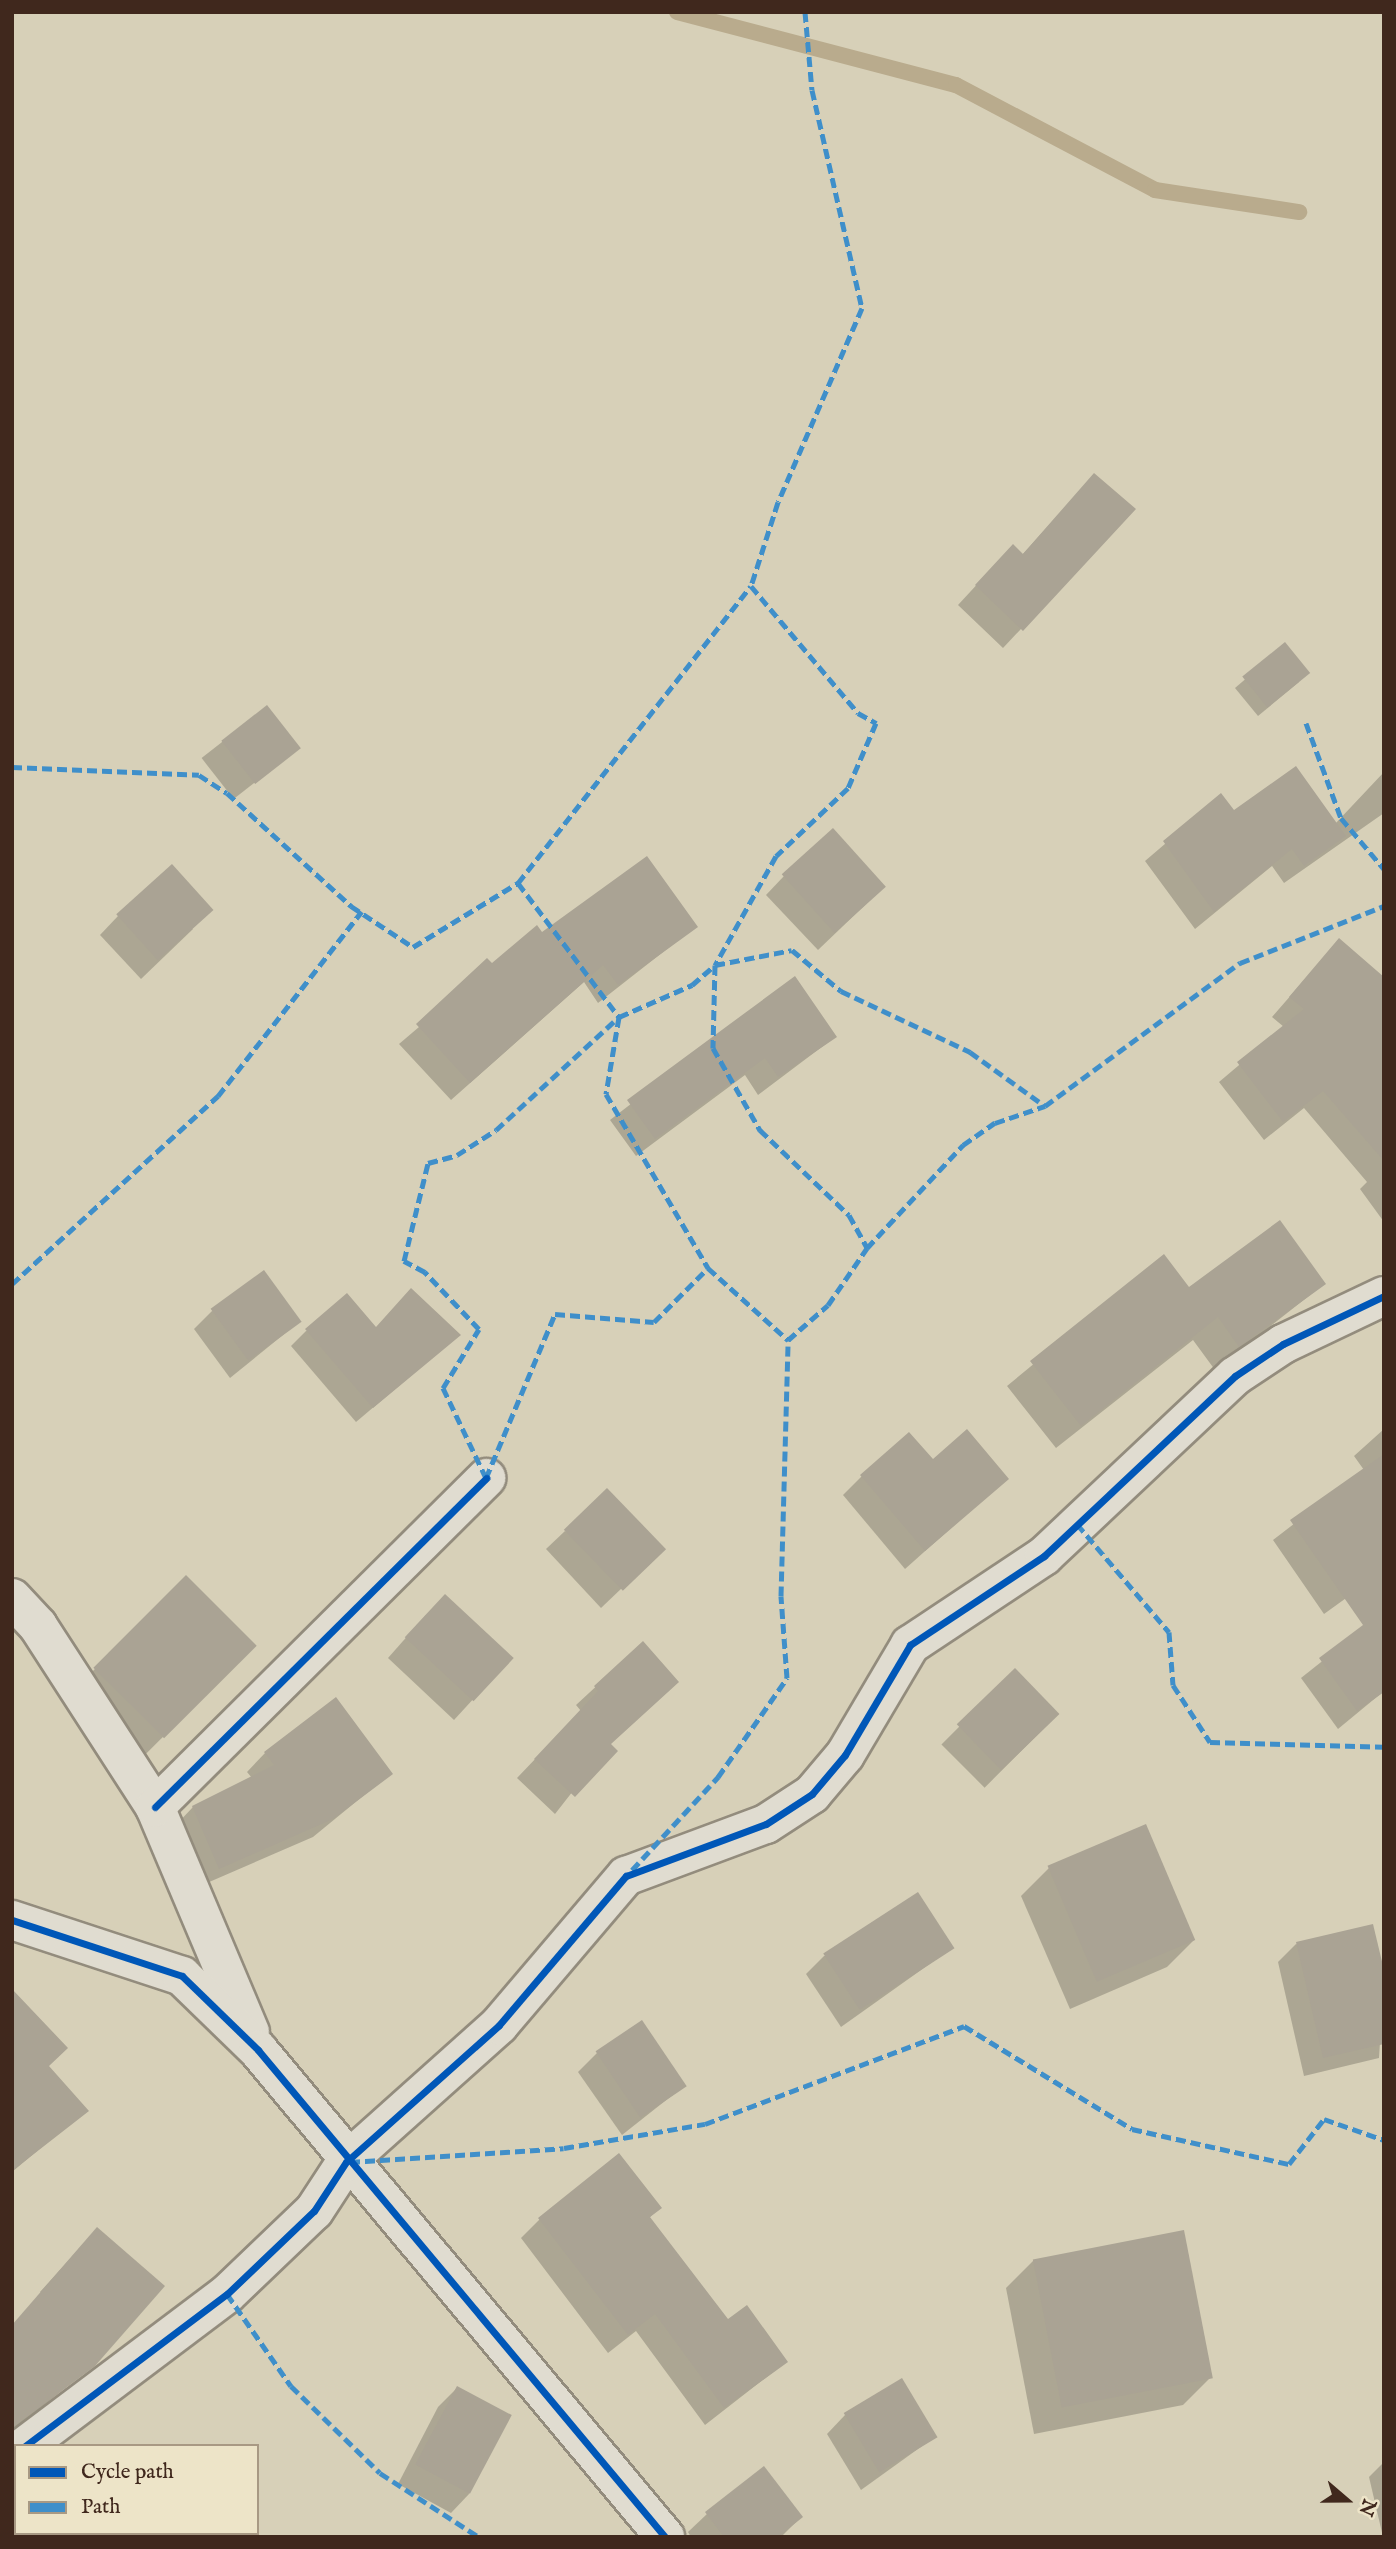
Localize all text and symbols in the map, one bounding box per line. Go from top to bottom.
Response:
legend [14,2444,259,2535]
text: Cycle path [81,2459,174,2486]
north arrow [1312,2465,1382,2535]
text: Path [81,2494,120,2521]
text: N [1353,2495,1381,2519]

